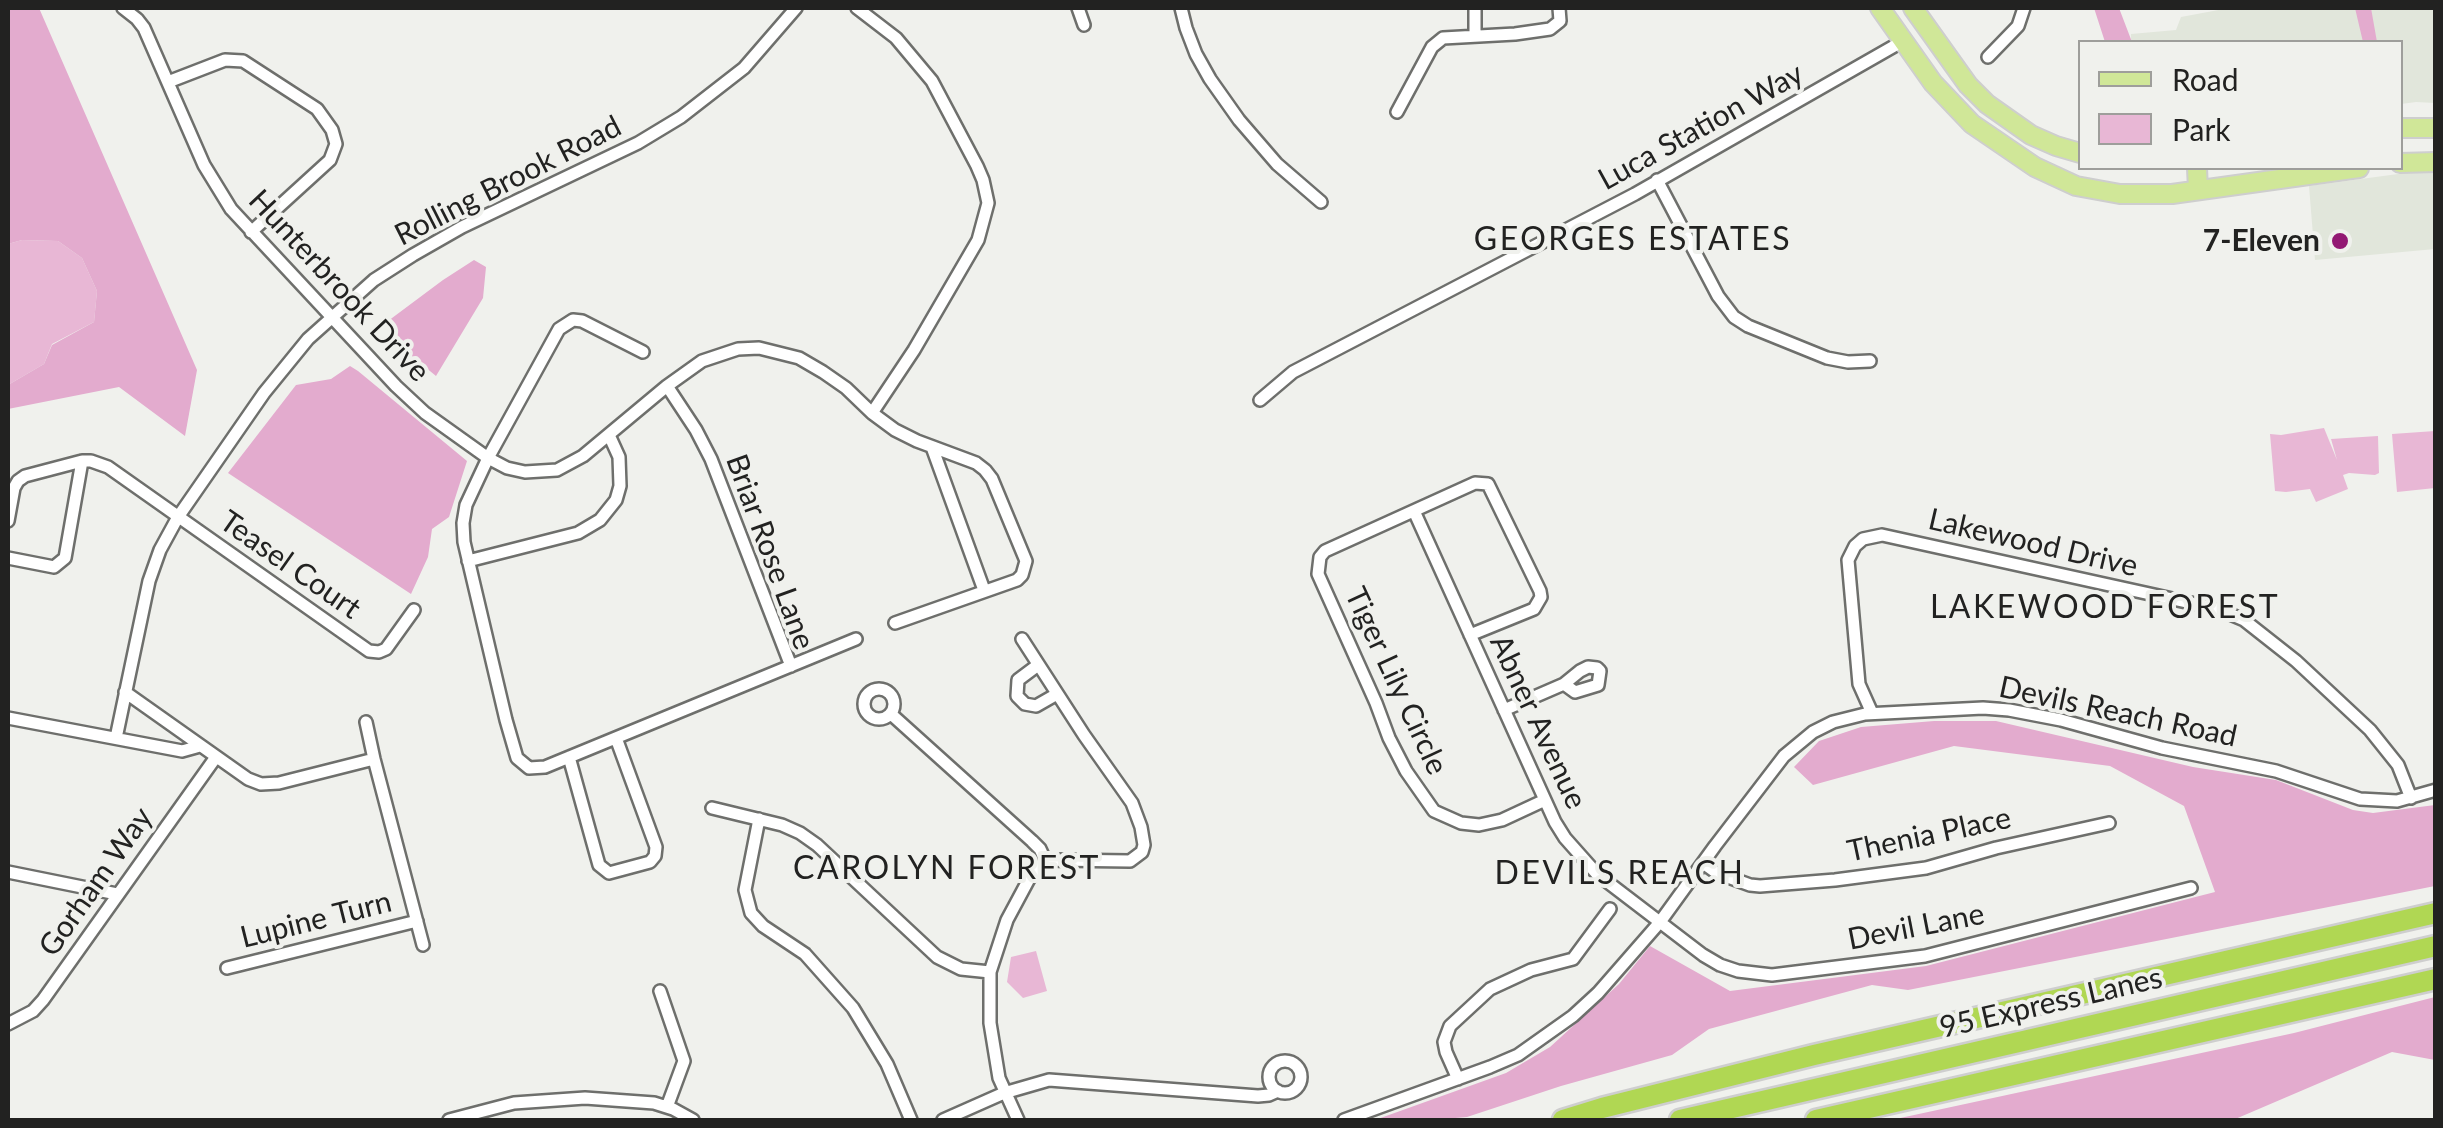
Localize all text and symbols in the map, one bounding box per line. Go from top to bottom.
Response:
legend [2078,40,2403,170]
street label: Luca Station Way [1592,56,1810,198]
text: Road [2172,61,2239,97]
street label: Rolling Brook Road [389,108,627,254]
text: Park [2172,111,2231,147]
street label: Hunterbrook Drive [241,183,437,389]
district label: GEORGES ESTATES [1474,221,1792,259]
place label: 7-Eleven [2203,223,2320,259]
marker: 7-Eleven [2329,230,2351,252]
street label: Briar Rose Lane [718,450,822,654]
street label: Lakewood Drive [1925,501,2141,585]
street label: Teasel Court [213,503,367,627]
street label: Tiger Lily Circle [1337,582,1455,780]
district label: LAKEWOOD FOREST [1930,589,2280,627]
street label: Abner Avenue [1482,629,1594,815]
street label: Devils Reach Road [1996,669,2240,755]
street label: Thenia Place [1844,800,2014,870]
street label: Gorham Way [32,801,160,963]
district label: CAROLYN FOREST [793,850,1101,888]
district label: DEVILS REACH [1495,855,1745,893]
street label: Lupine Turn [237,884,395,956]
street label: Devil Lane [1845,896,1987,958]
street label: 95 Express Lanes [1936,960,2166,1046]

